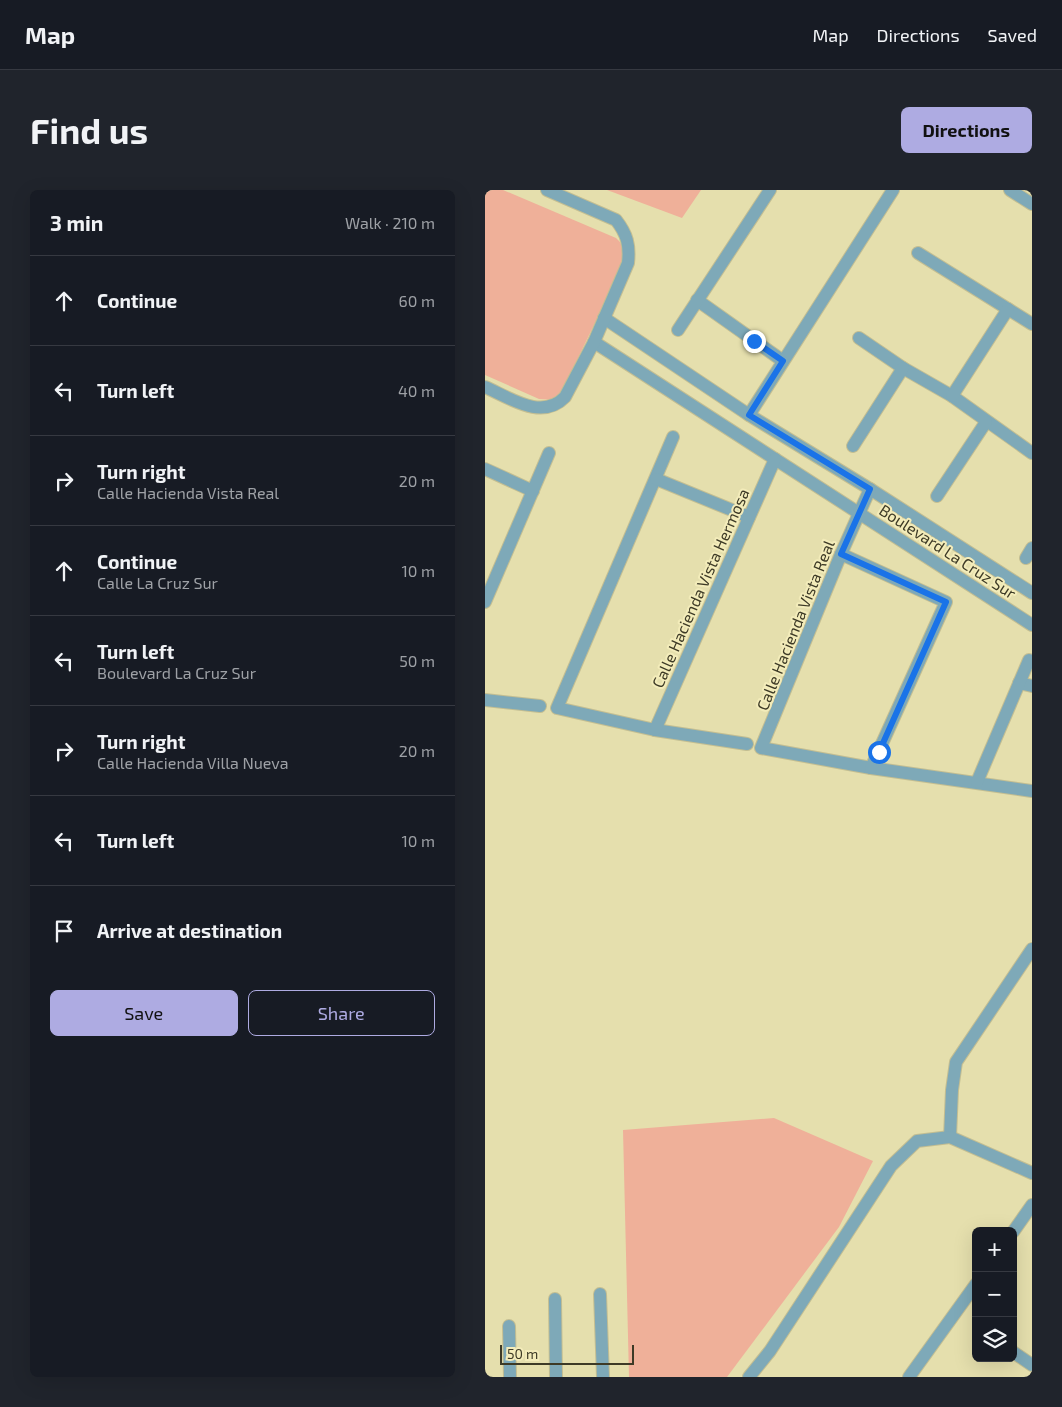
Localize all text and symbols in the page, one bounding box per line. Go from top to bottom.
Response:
text: Map [25,20,75,49]
text: Map [812,24,849,46]
text: Directions [877,24,960,46]
text: Saved [988,24,1037,46]
button: Directions [901,107,1032,153]
text: Find us [30,109,148,151]
text: 3 min [50,210,103,235]
text: Walk · 210 m [345,213,435,232]
icon: ahead [50,287,78,315]
text: Continue [97,289,177,312]
text: 60 m [399,291,435,310]
route end [743,330,766,353]
icon: left [50,377,78,405]
text: Turn left [97,379,174,402]
text: 40 m [398,381,435,400]
text: Turn right [97,460,185,483]
icon: right [50,467,78,495]
text: 20 m [399,471,435,490]
text: Calle Hacienda Vista Real [97,483,279,502]
street label: Calle Hacienda Vista Hermosa [647,486,753,690]
street label: Boulevard La Cruz Sur [876,500,1020,603]
street label: Calle Hacienda Vista Real [752,537,838,713]
text: Continue [97,550,177,573]
icon: ahead [50,557,78,585]
text: 10 m [401,561,435,580]
text: Calle La Cruz Sur [97,573,218,592]
text: Turn left [97,640,174,663]
icon: left [50,647,78,675]
text: 50 m [399,651,435,670]
text: Boulevard La Cruz Sur [97,663,256,682]
text: Turn right [97,730,185,753]
icon: right [50,737,78,765]
text: 20 m [399,741,435,760]
route start [868,741,891,764]
text: Calle Hacienda Villa Nueva [97,753,289,772]
icon: left [50,827,78,855]
text: Turn left [97,829,174,852]
text: 10 m [401,831,435,850]
icon: arrive [50,917,78,945]
text: Arrive at destination [97,919,282,942]
button: Save [50,990,238,1036]
button: Share [248,990,435,1036]
map controls [972,1227,1017,1362]
button: + [972,1227,1017,1272]
button: − [972,1272,1017,1317]
button: layers [972,1317,1017,1362]
scale bar [500,1342,634,1365]
text: 50 m [507,1345,538,1362]

